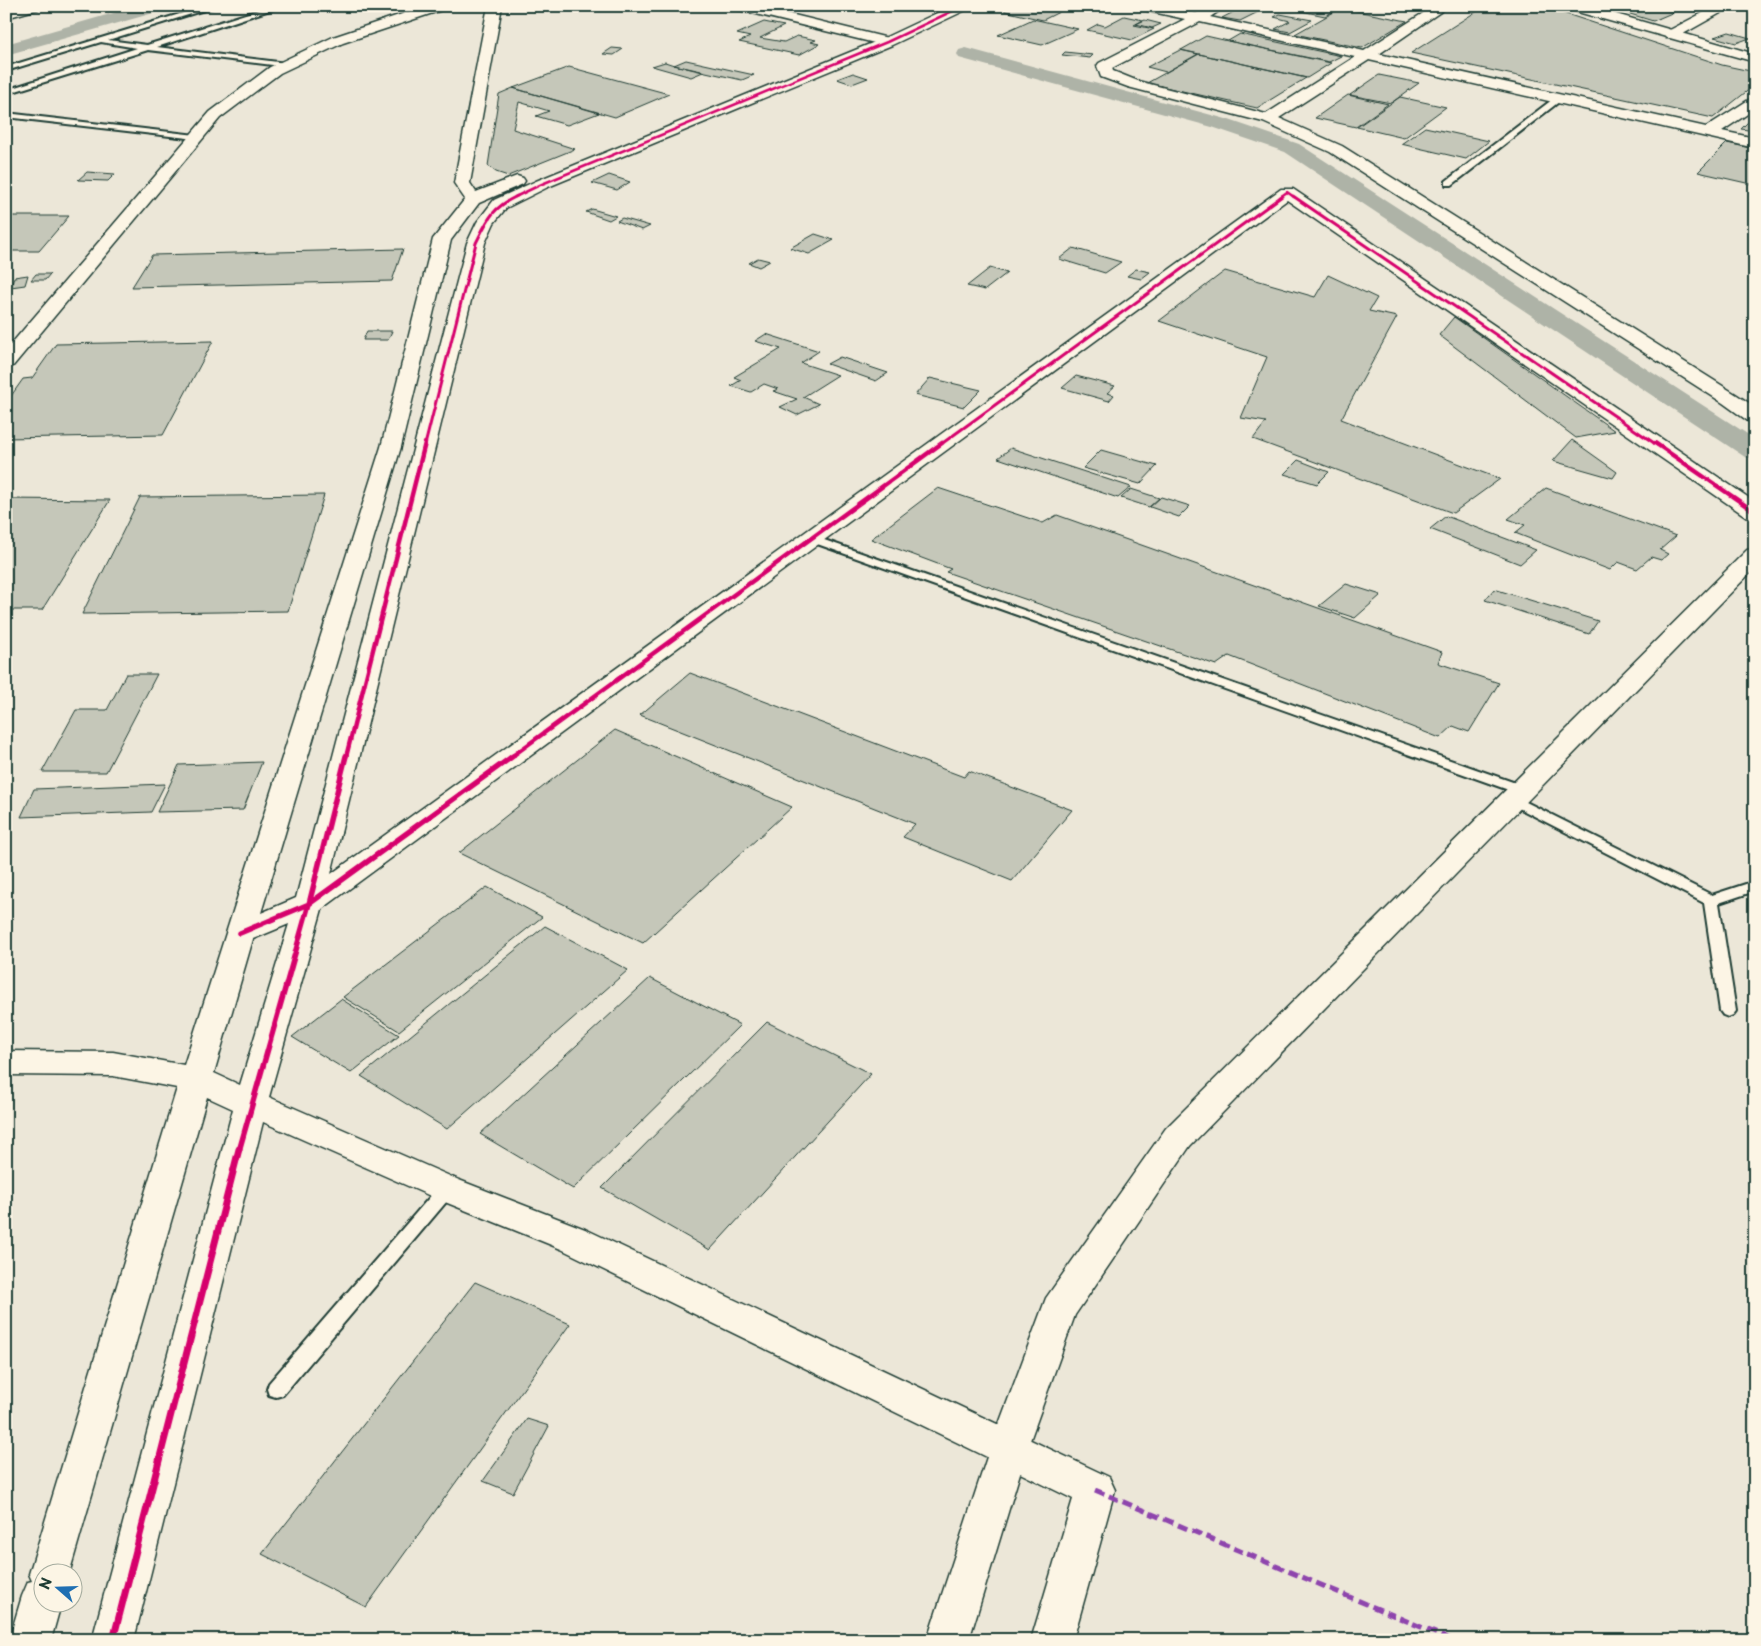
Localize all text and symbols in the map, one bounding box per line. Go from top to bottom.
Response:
north arrow [32,1564,82,1614]
text: N [34,1575,57,1592]

